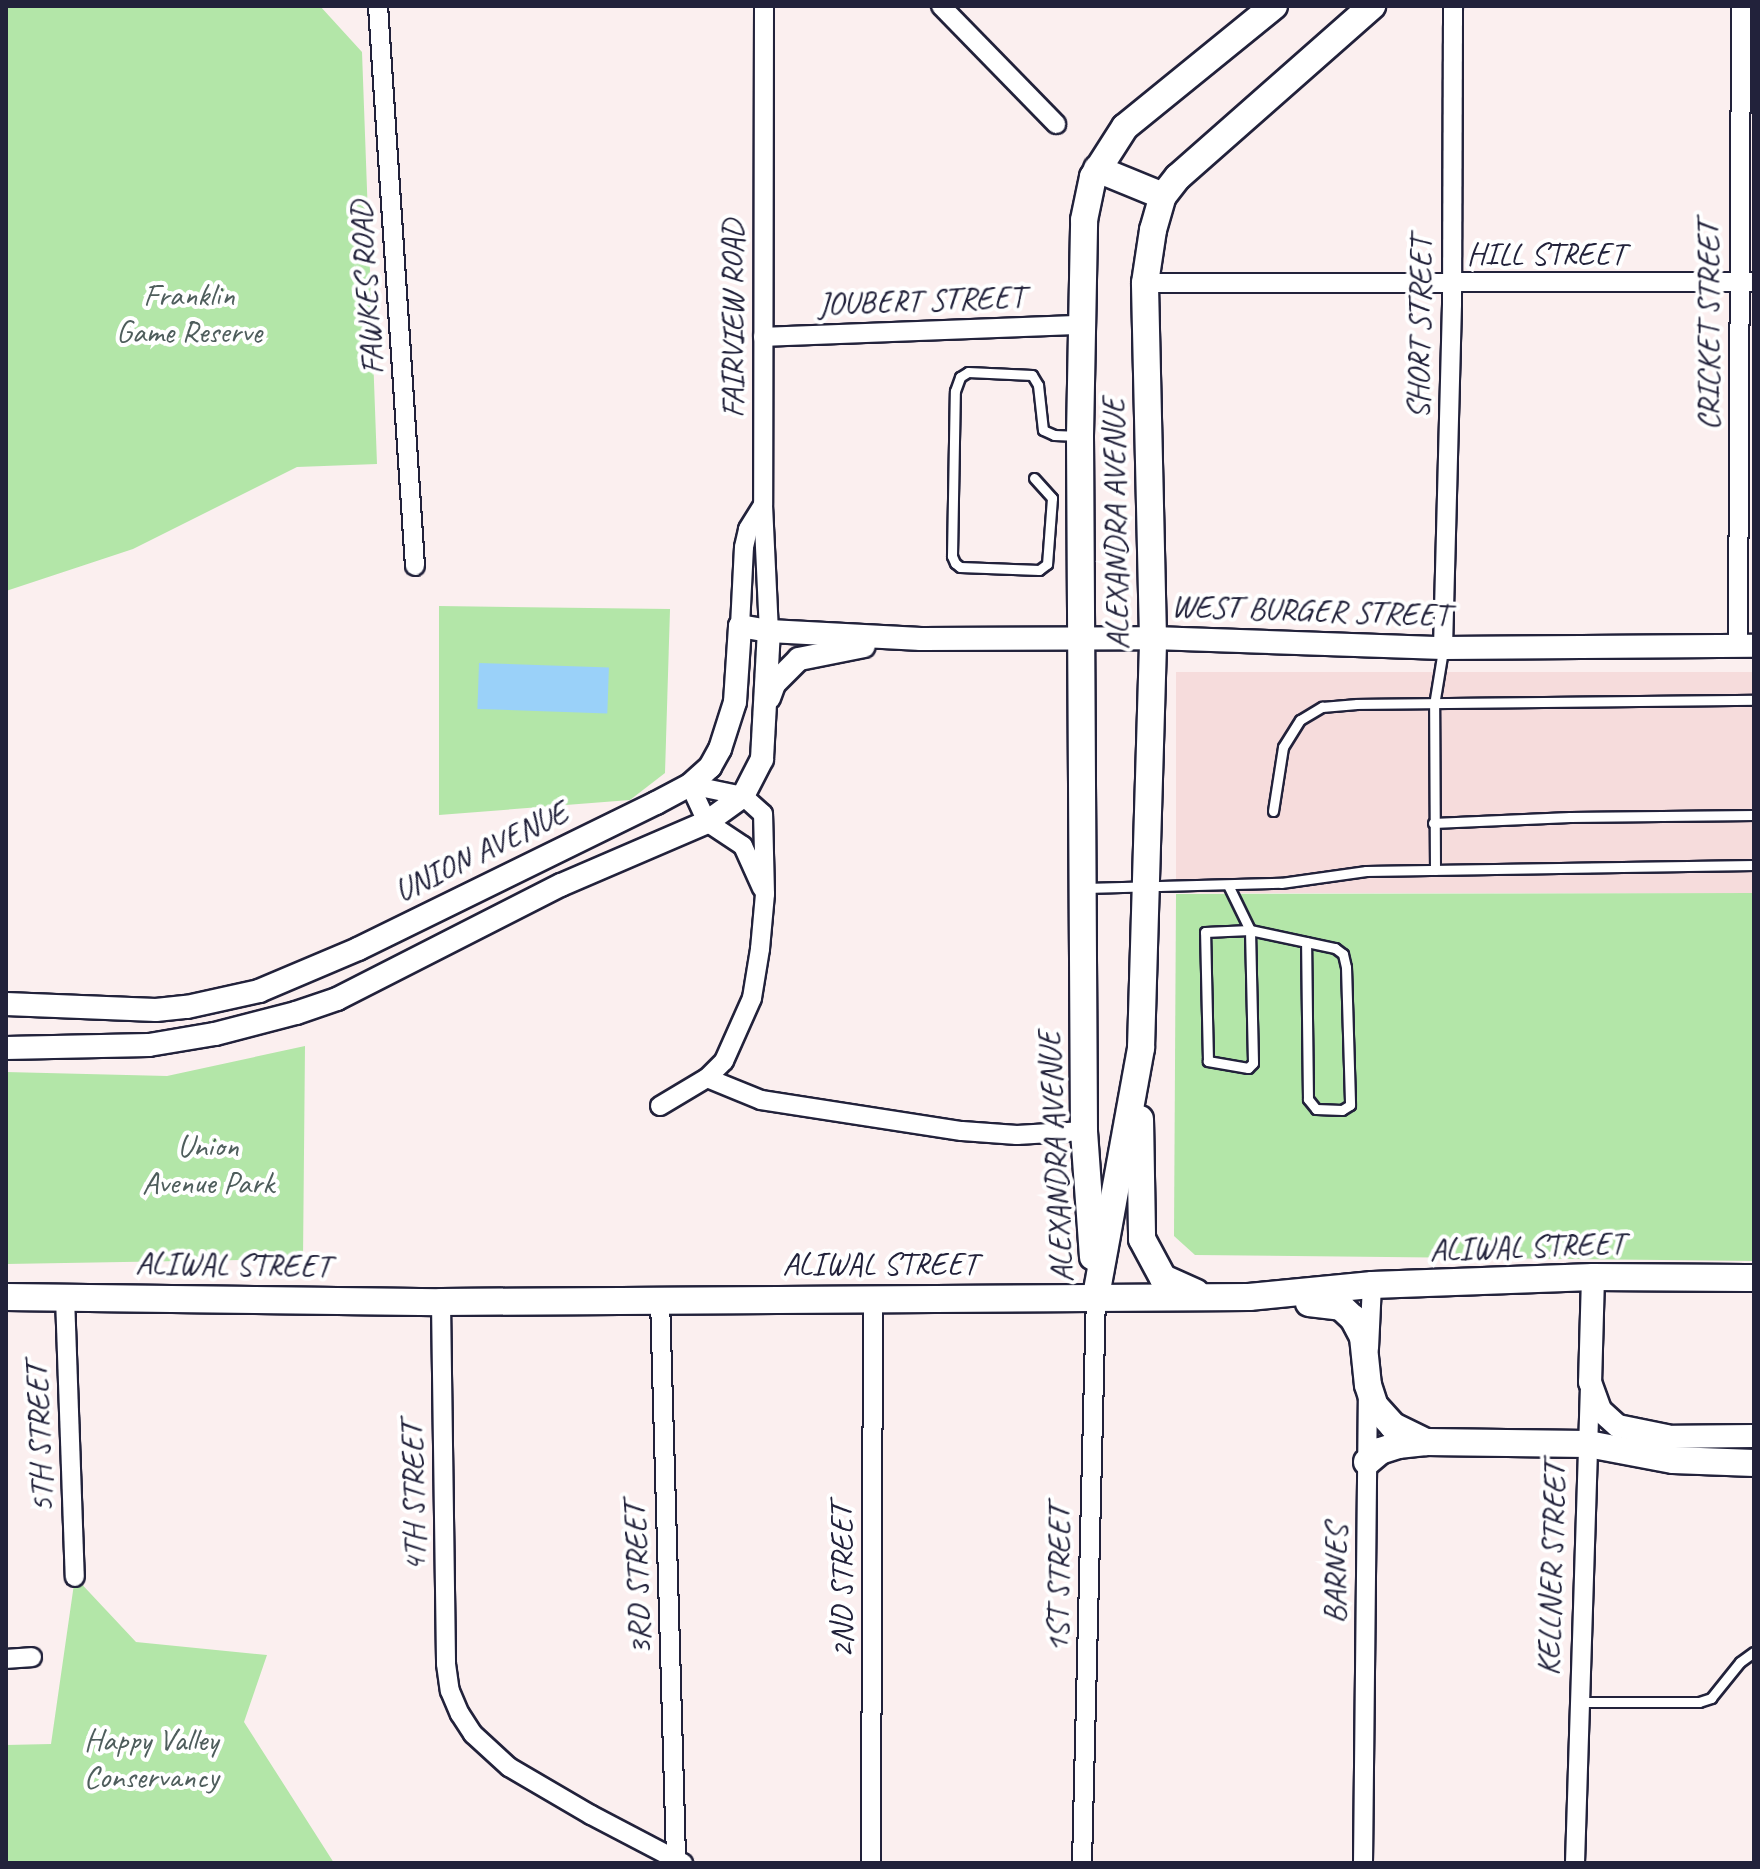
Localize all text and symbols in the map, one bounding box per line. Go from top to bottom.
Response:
street label: FAWKES ROAD [342,199,392,377]
street label: FAIRVIEW ROAD [714,219,752,419]
street label: CRICKET STREET [1690,222,1728,430]
street label: HILL STREET [1467,235,1625,273]
street label: SHORT STREET [1399,237,1441,419]
park label: Franklin Game Reserve [116,277,262,352]
street label: JOUBERT STREET [818,278,1024,324]
street label: ALEXANDRA AVENUE [1095,399,1137,649]
street label: WEST BURGER STREET [1171,587,1449,635]
street label: UNION AVENUE [389,794,573,910]
street label: ALEXANDRA AVENUE [1030,1031,1082,1283]
park label: Union Avenue Park [142,1128,274,1203]
street label: ALIWAL STREET [1429,1224,1625,1270]
street label: ALIWAL STREET [135,1244,331,1286]
street label: ALIWAL STREET [782,1245,978,1283]
street label: 5TH STREET [18,1363,62,1513]
street label: 4TH STREET [394,1422,434,1572]
street label: KELLNER STREET [1529,1462,1575,1676]
street label: 3RD STREET [616,1502,660,1656]
street label: 2ND STREET [823,1504,861,1658]
street label: 1ST STREET [1039,1505,1079,1653]
street label: BARNES [1316,1524,1356,1624]
park label: Happy Valley Conservancy [83,1722,219,1797]

